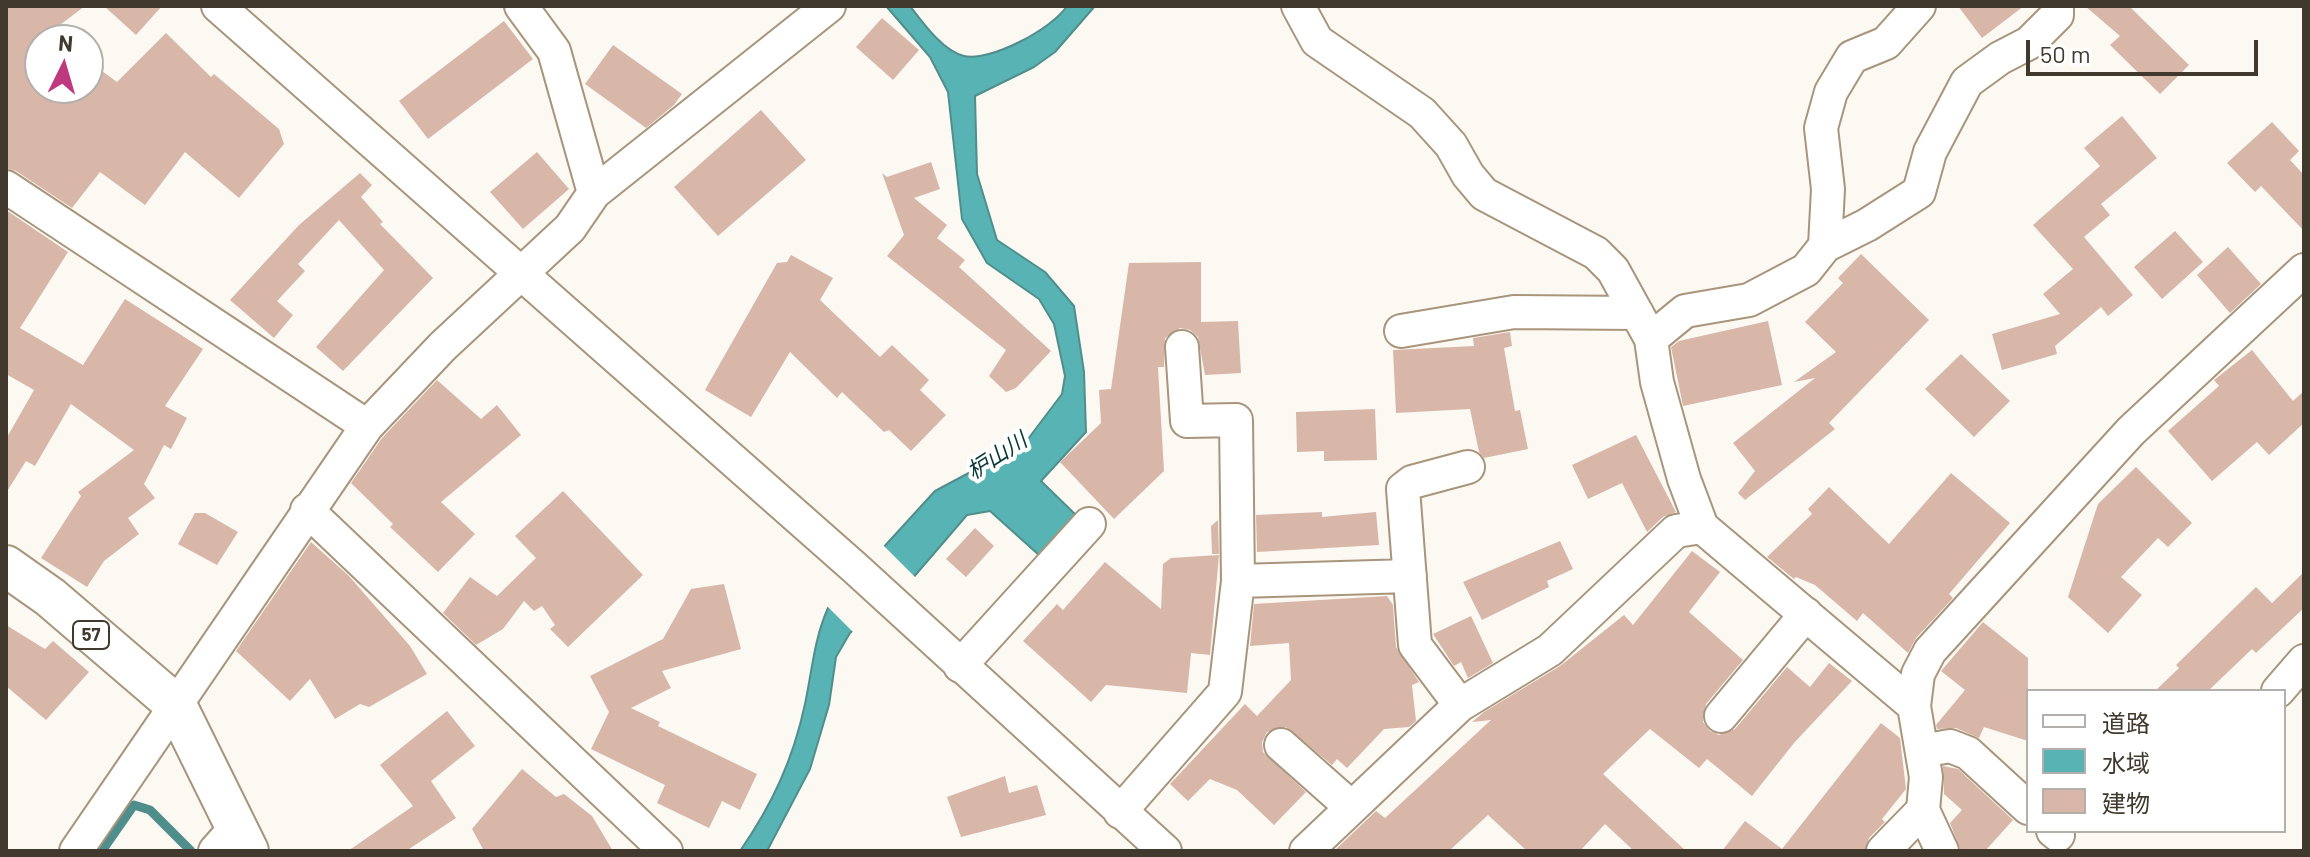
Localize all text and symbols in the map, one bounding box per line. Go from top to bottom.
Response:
north arrow [24,24,104,104]
scale bar [2030,24,2262,74]
text: N [57,28,74,56]
text: 50 m [2040,39,2091,68]
water label: 枦山川 [962,427,1032,485]
road number: 57 [73,621,109,649]
legend [2026,689,2286,833]
text: 道路 [2102,708,2150,737]
text: 水域 [2102,748,2150,777]
text: 建物 [2102,788,2150,817]

